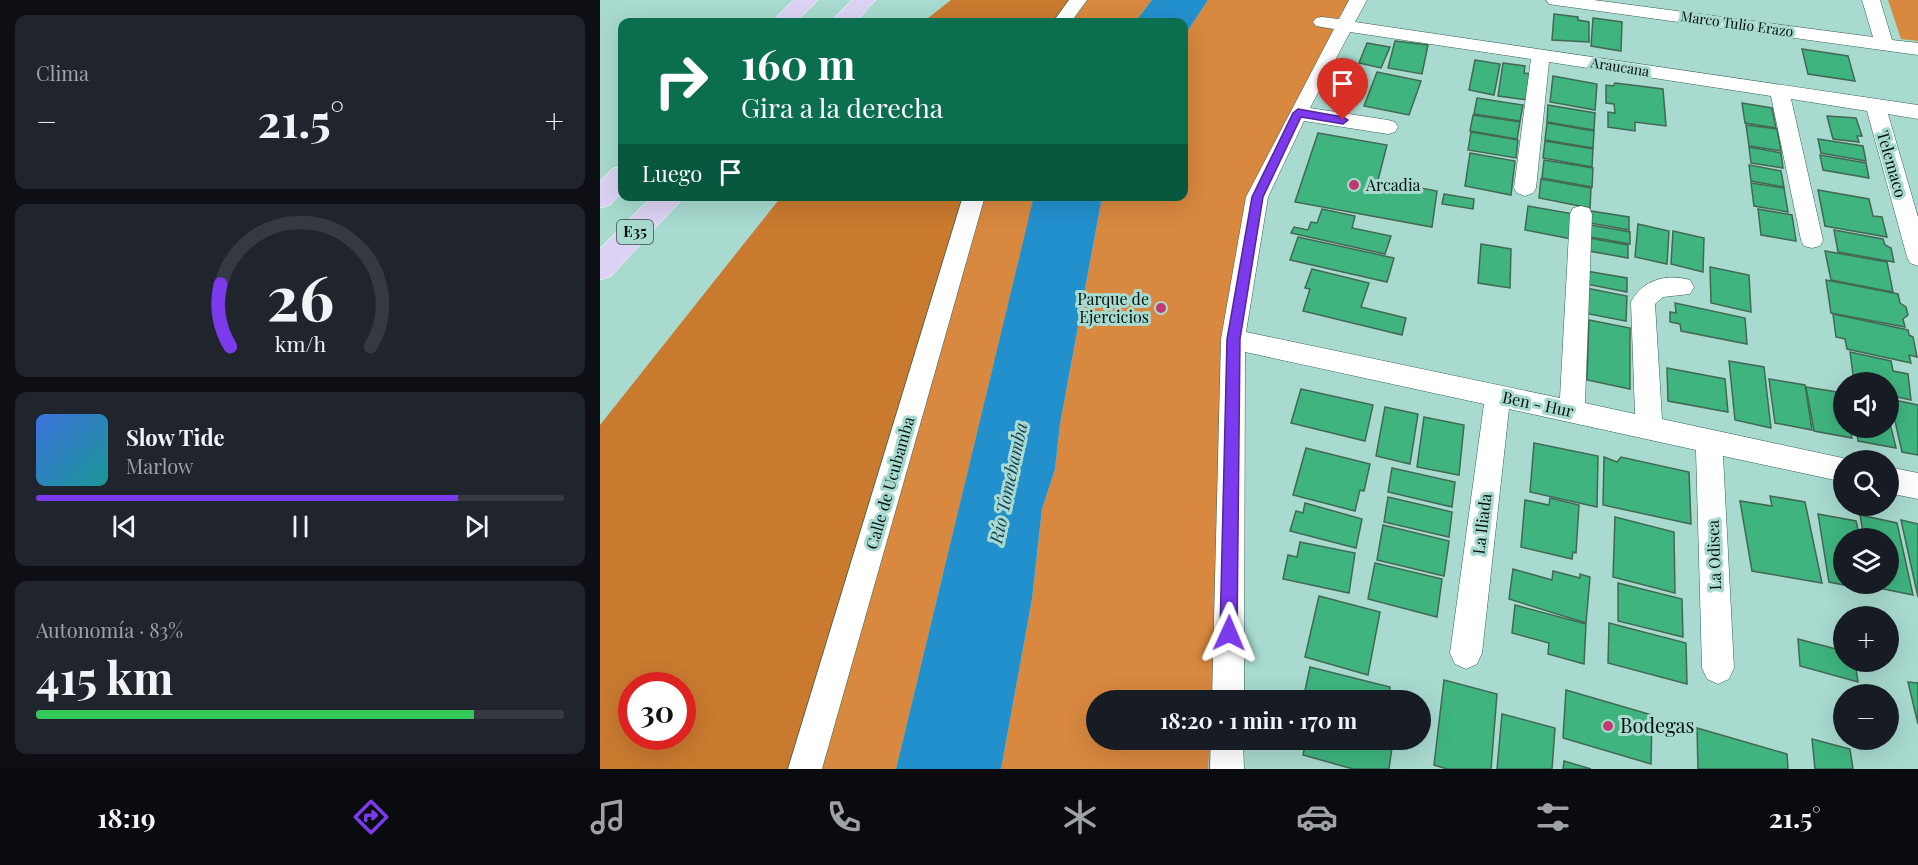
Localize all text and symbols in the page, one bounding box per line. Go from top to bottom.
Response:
street label: Marco Tulio Erazo [1679,6,1795,41]
text: 160 m [741,35,856,91]
icon: right [642,42,720,120]
street label: Araucana [1588,52,1651,81]
pin [1317,58,1368,120]
text: Clima [36,59,89,86]
icon: arrive [1326,67,1359,100]
text: 21.5° [258,89,344,149]
text: Gira a la derecha [741,89,943,125]
text: − [36,98,57,142]
text: + [545,98,564,142]
street label: Telemaco [1873,128,1912,200]
icon: arrive [714,156,747,189]
text: Luego [642,158,702,188]
place label: Arcadia [1365,174,1421,195]
marker: Arcadia [1347,178,1361,192]
road number: E35 [617,220,653,244]
text: 26 [266,253,334,337]
place label: Parque de Ejercicios [1077,288,1149,327]
marker: Parque de Ejercicios [1154,301,1168,315]
text: km/h [274,330,326,358]
map controls [1833,372,1899,750]
button: sound [1833,372,1899,438]
street label: Ben - Hur [1501,386,1575,421]
street label: Calle de Ucubamba [861,414,919,552]
water label: Río Tomebamba [983,420,1033,546]
text: Slow Tide [126,422,225,452]
button: search [1833,450,1899,516]
text: Marlow [126,452,194,479]
street label: La Iliada [1467,492,1496,556]
icon: previous [108,510,141,543]
icon: pause [284,510,317,543]
icon: next [460,510,493,543]
street label: La Odisea [1702,520,1725,590]
button: layers [1833,528,1899,594]
position arrow [1197,601,1261,665]
button: + [1833,606,1899,672]
text: Autonomía · 83% [36,616,183,643]
text: 415 km [36,646,173,706]
speed limit sign: 30 [618,672,696,750]
button: − [1833,684,1899,750]
text: 18:20 · 1 min · 170 m [1160,705,1357,735]
place label: Bodegas [1620,711,1694,738]
marker: Bodegas [1601,719,1615,733]
icon: directions [350,796,392,838]
icon: music [587,796,629,838]
icon: phone [823,796,865,838]
icon: climate [1059,796,1101,838]
icon: car [1296,796,1338,838]
icon: filters [1532,796,1574,838]
text: 18:19 [97,799,156,835]
text: 21.5° [1769,799,1821,835]

